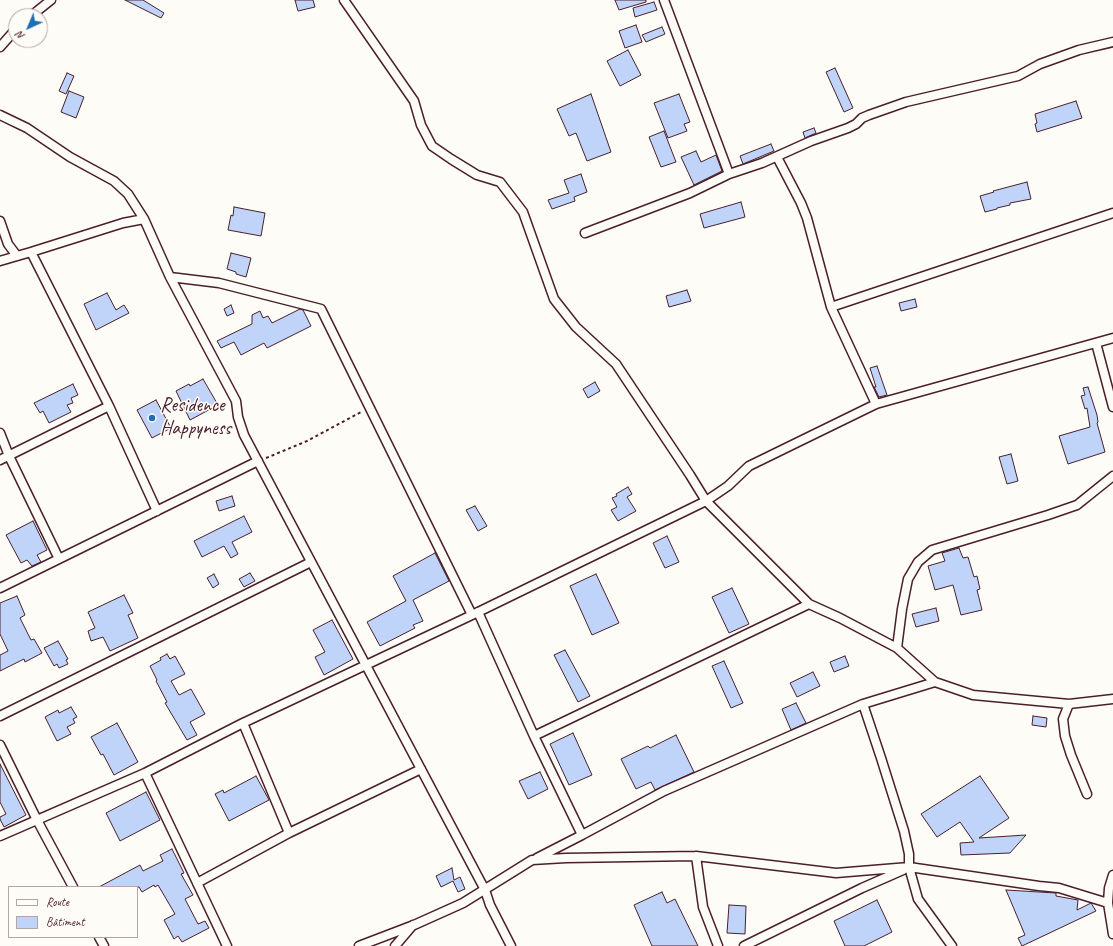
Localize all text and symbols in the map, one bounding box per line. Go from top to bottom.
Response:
north arrow [8,8,48,48]
text: N [13,29,28,43]
place label: Residence Happyness [160,394,231,441]
marker: Residence Happyness [147,413,157,423]
legend [8,886,138,938]
text: Route [46,894,69,910]
text: Bâtiment [46,914,84,930]

